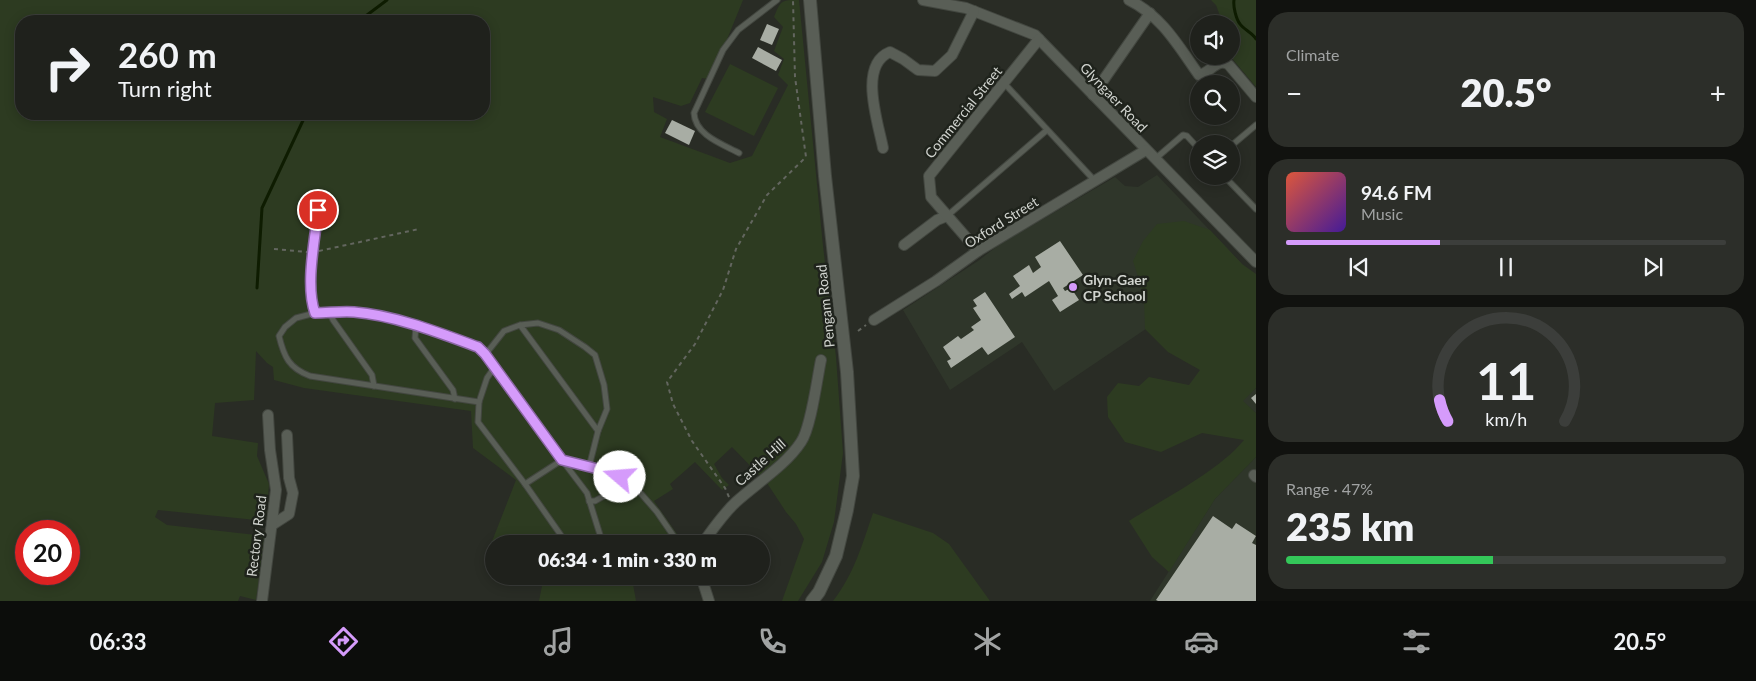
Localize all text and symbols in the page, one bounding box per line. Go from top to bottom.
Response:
map controls [1190,15,1240,185]
button: sound [1190,15,1240,65]
text: 260 m [118,33,217,75]
icon: right [35,35,100,100]
text: Climate [1286,45,1339,64]
street label: Glyngaer Road [1077,59,1151,135]
street label: Commercial Street [921,63,1005,161]
text: 20.5° [1460,69,1552,115]
text: Turn right [118,75,212,102]
button: search [1190,75,1240,125]
text: − [1286,76,1302,110]
text: + [1710,76,1726,110]
button: layers [1190,135,1240,185]
text: 94.6 FM [1361,181,1432,204]
pin [297,189,339,231]
street label: Oxford Street [961,193,1041,251]
icon: arrive [304,196,332,224]
text: Music [1361,204,1403,223]
icon: previous [1345,253,1373,281]
icon: pause [1492,253,1520,281]
icon: next [1639,253,1667,281]
street label: Pengam Road [812,264,838,348]
place label: Glyn-Gaer CP School [1083,271,1148,304]
marker: Glyn-Gaer CP School [1067,281,1079,293]
text: 11 [1476,349,1536,411]
text: km/h [1485,408,1527,430]
street label: Castle Hill [731,435,789,489]
position arrow [593,450,645,502]
text: Range · 47% [1286,479,1373,498]
street label: Rectory Road [243,494,269,578]
text: 235 km [1286,503,1414,549]
speed limit sign: 20 [15,520,80,585]
text: 06:34 · 1 min · 330 m [538,548,717,571]
icon: directions [326,624,361,659]
icon: music [541,624,576,659]
icon: phone [755,624,790,659]
icon: climate [970,624,1005,659]
icon: car [1184,624,1219,659]
icon: filters [1399,624,1434,659]
text: 06:33 [90,628,147,655]
text: 20.5° [1614,628,1666,655]

